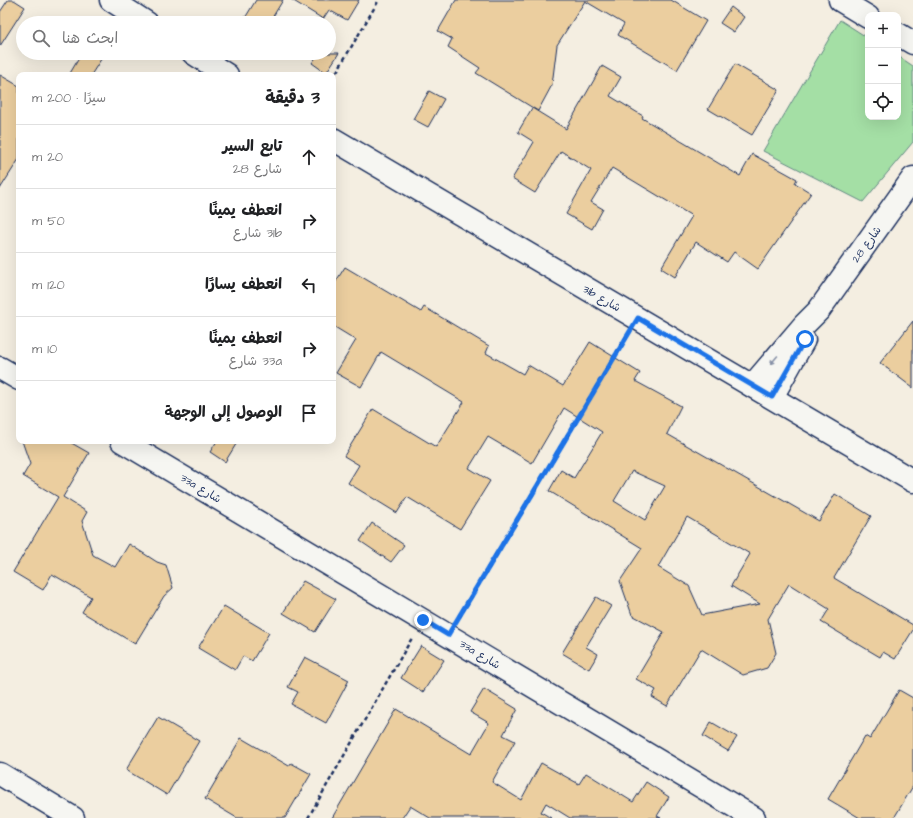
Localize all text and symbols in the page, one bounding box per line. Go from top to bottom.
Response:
map controls [865,12,901,120]
button: + [865,12,901,48]
search box [16,16,336,60]
icon: search [30,27,52,49]
text: ابحث هنا [62,28,118,49]
button: − [865,48,901,84]
button: locate [865,84,901,120]
text: 3 دقيقة [265,86,320,110]
text: سيرًا · 200 m [32,89,106,107]
text: تابع السير [223,136,282,157]
icon: ahead [298,146,320,168]
text: 20 m [32,148,63,166]
text: شارع 28 [233,160,282,178]
text: انعطف يمينًا [209,200,282,221]
icon: right [298,210,320,232]
text: 50 m [32,212,65,230]
street label: شارع 28 [848,223,886,266]
text: 31b شارع [233,224,282,242]
text: انعطف يسارًا [205,274,282,295]
icon: left [298,274,320,296]
text: 120 m [32,276,65,294]
street label: 31b شارع [580,282,623,316]
text: انعطف يمينًا [209,328,282,349]
route start [796,330,814,348]
icon: right [298,338,320,360]
text: 10 m [32,340,57,358]
text: 33a شارع [229,352,282,370]
one-way arrow [770,355,779,365]
text: الوصول إلى الوجهة [165,402,282,423]
icon: arrive [298,402,320,424]
street label: 33a شارع [177,470,224,507]
route end [414,611,432,629]
street label: 33a شارع [456,636,503,673]

